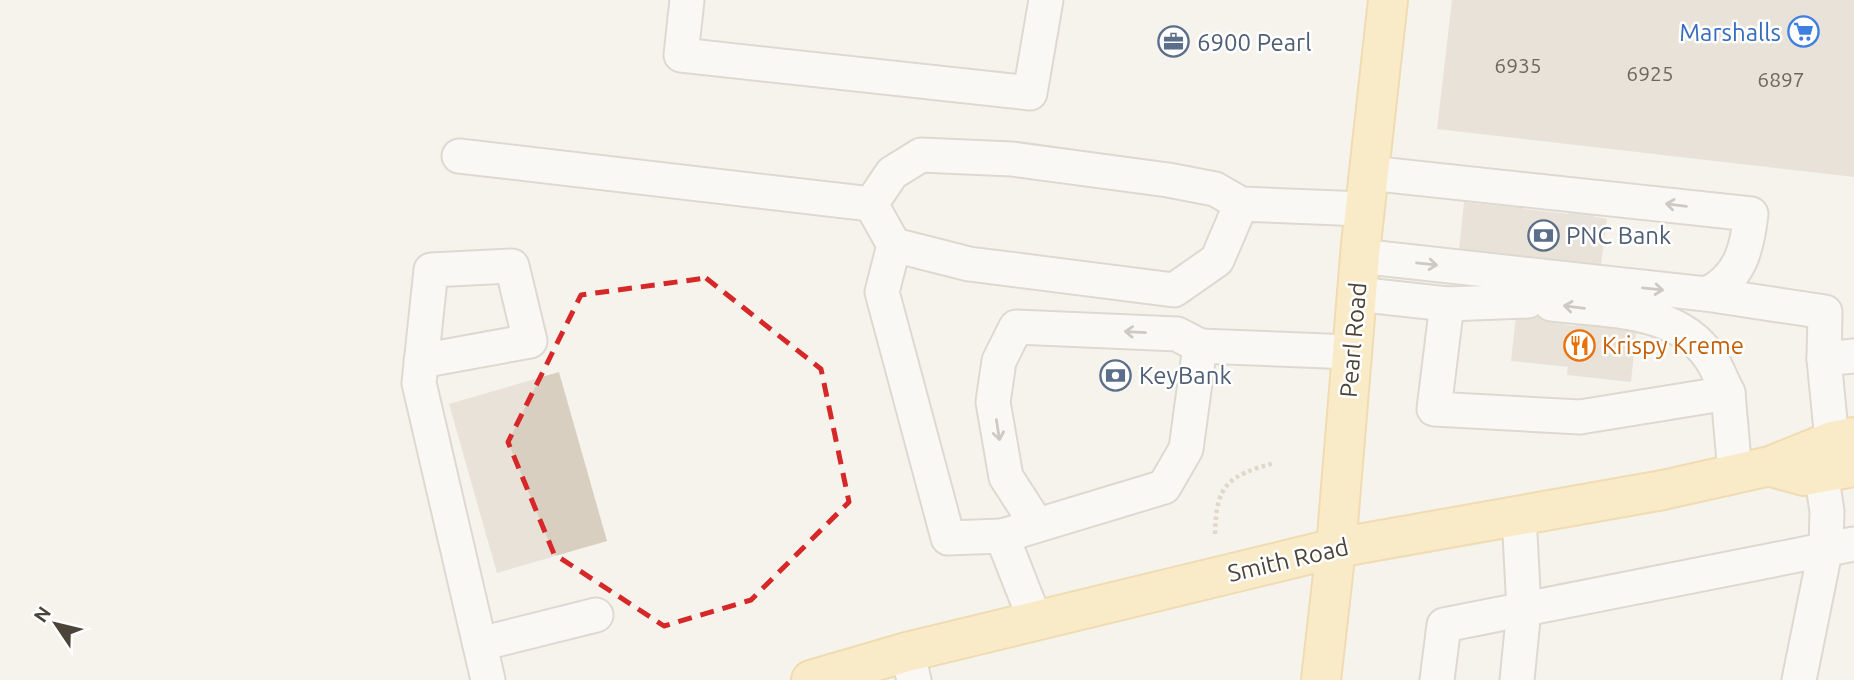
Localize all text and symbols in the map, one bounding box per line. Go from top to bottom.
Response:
supermarket icon: Marshalls [1787,15,1821,49]
place label: Marshalls [1679,19,1781,46]
office icon: 6900 Pearl [1157,25,1191,59]
place label: 6900 Pearl [1197,29,1311,56]
house number: 6935 [1494,53,1542,77]
house number: 6925 [1626,61,1674,85]
house number: 6897 [1757,67,1805,91]
one-way arrow [1665,198,1688,211]
bank icon: PNC Bank [1526,218,1560,252]
place label: PNC Bank [1566,222,1671,249]
one-way arrow [1415,258,1438,271]
street label: Pearl Road [1335,281,1371,399]
one-way arrow [1642,282,1664,295]
one-way arrow [1563,301,1585,314]
one-way arrow [1124,326,1147,339]
restaurant icon: Krispy Kreme [1562,328,1596,362]
place label: Krispy Kreme [1602,332,1744,359]
bank icon: KeyBank [1099,358,1133,392]
place label: KeyBank [1139,362,1232,389]
one-way arrow [992,418,1005,441]
street label: Smith Road [1225,533,1351,587]
north arrow [21,589,91,659]
text: N [29,602,55,626]

